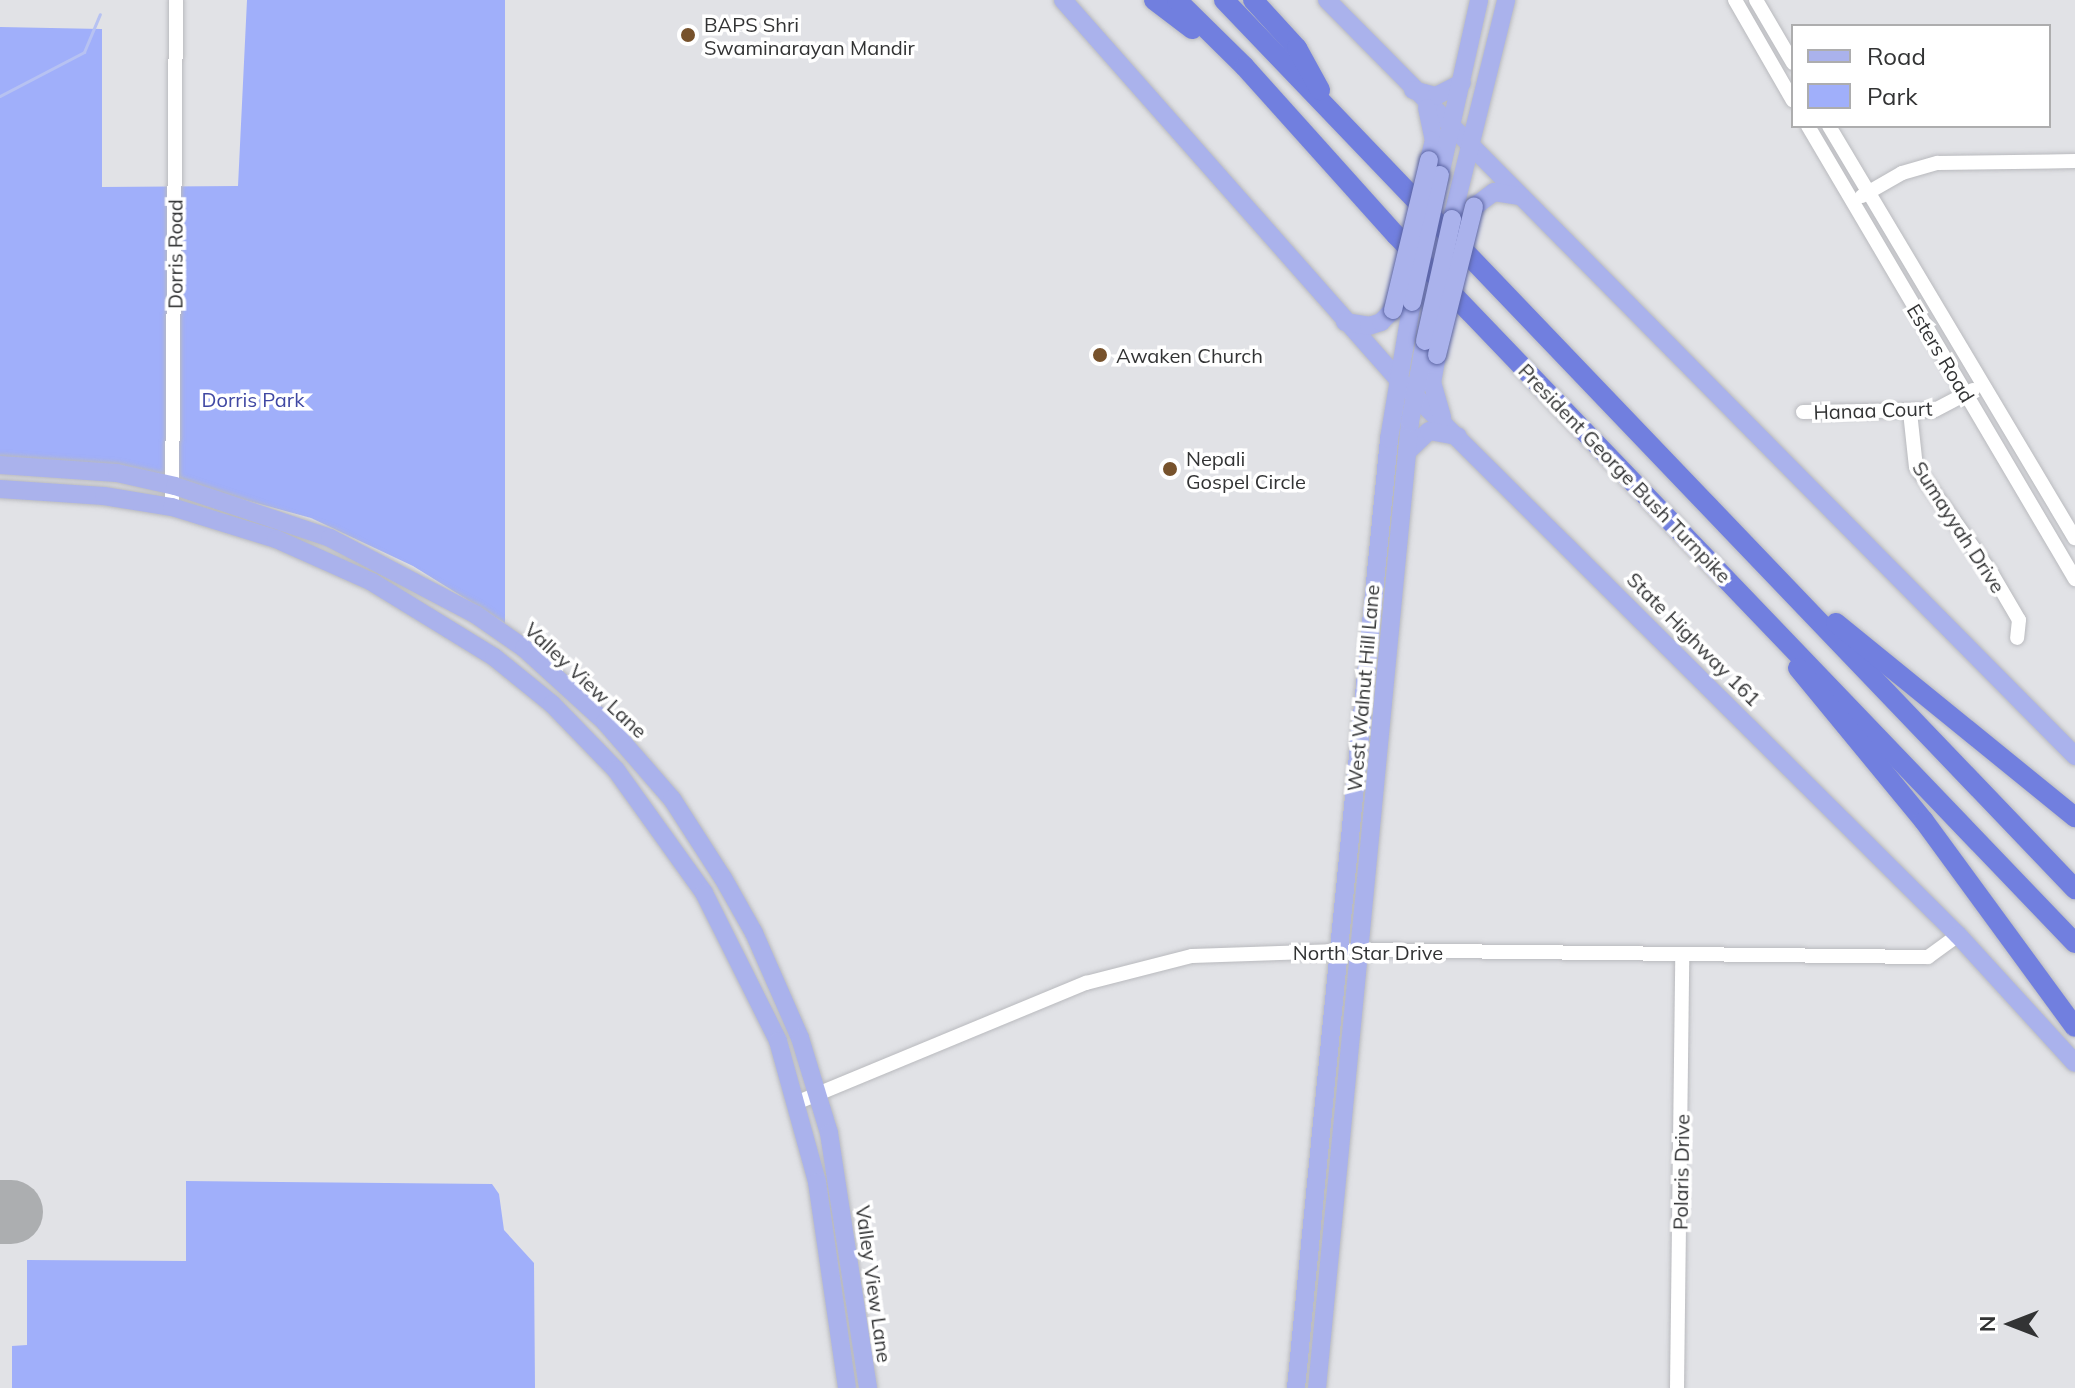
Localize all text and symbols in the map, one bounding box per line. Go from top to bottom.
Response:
place label: BAPS Shri Swaminarayan Mandir [704,12,915,59]
legend [1791,24,2051,128]
marker: BAPS Shri Swaminarayan Mandir [679,26,697,44]
text: Road [1867,41,1926,71]
text: Park [1867,81,1918,111]
street label: Dorris Road [163,199,187,309]
street label: Esters Road [1902,299,1980,407]
place label: Awaken Church [1116,343,1263,367]
marker: Awaken Church [1091,346,1109,364]
street label: President George Bush Turnpike [1514,358,1736,588]
park label: Dorris Park [202,387,304,411]
street label: Hanaa Court [1813,396,1933,424]
place label: Nepali Gospel Circle [1186,446,1306,493]
street label: Sumayyah Drive [1908,457,2010,597]
marker: Nepali Gospel Circle [1161,460,1179,478]
street label: State Highway 161 [1622,567,1766,711]
street label: West Walnut Hill Lane [1342,584,1384,792]
street label: Valley View Lane [520,617,652,743]
street label: North Star Drive [1293,940,1443,964]
street label: Polaris Drive [1668,1114,1694,1230]
street label: Valley View Lane [851,1204,897,1364]
north arrow [1971,1284,2051,1364]
text: N [1973,1316,2001,1332]

